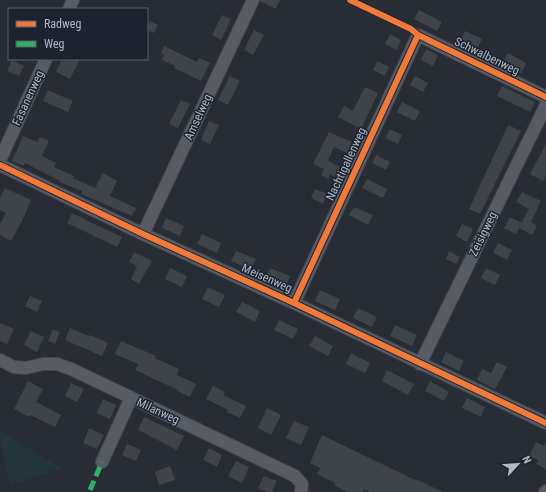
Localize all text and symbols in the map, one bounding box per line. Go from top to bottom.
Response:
legend [8,8,148,60]
text: Radweg [44,17,81,31]
street label: Schwalbenweg [452,34,522,78]
text: Weg [44,37,65,51]
street label: Fasanenweg [9,68,47,128]
street label: Amselweg [181,92,215,142]
street label: Nachtigallenweg [323,125,369,203]
street label: Zeisigweg [466,209,500,259]
street label: Meisenweg [240,261,294,295]
street label: Milanweg [134,395,182,427]
north arrow [498,444,538,484]
text: N [519,454,534,466]

